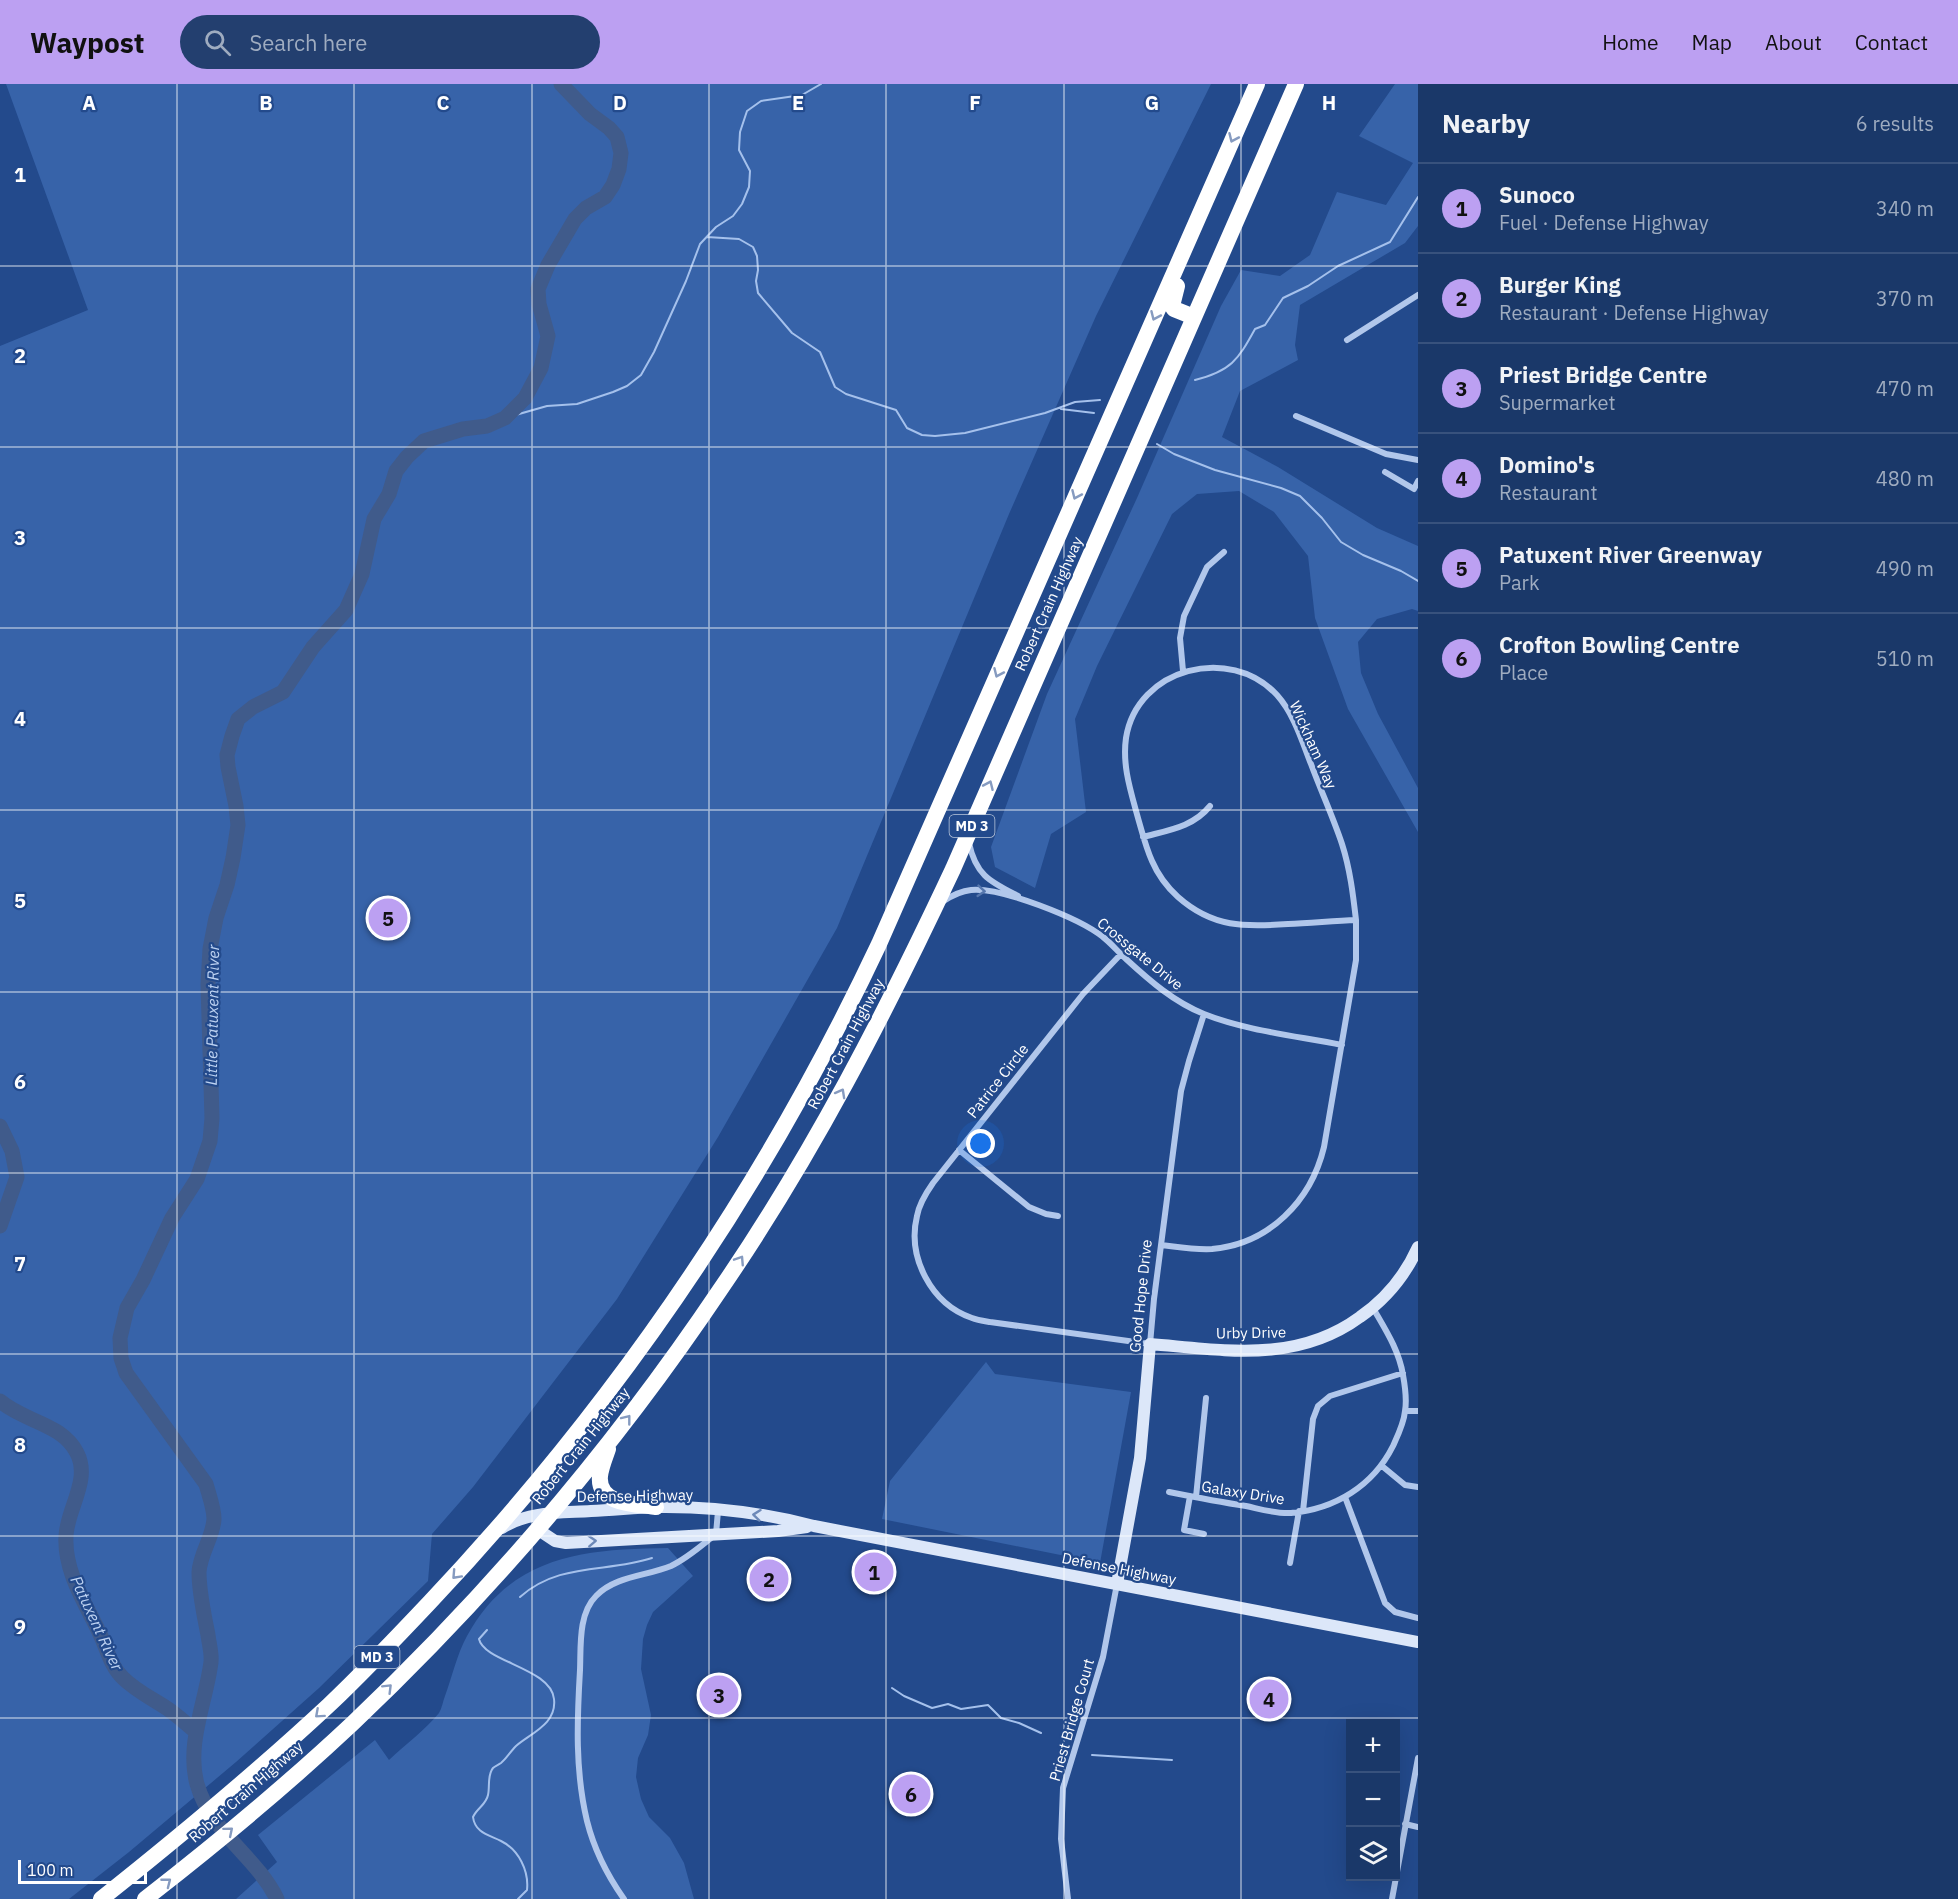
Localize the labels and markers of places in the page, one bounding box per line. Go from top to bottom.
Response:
pin: 5 [368,896,408,940]
pin: 1 [854,1550,894,1594]
pin: 2 [750,1556,788,1602]
pin: 3 [700,1672,738,1718]
pin: 4 [1250,1676,1288,1722]
pin: 6 [892,1772,930,1816]

